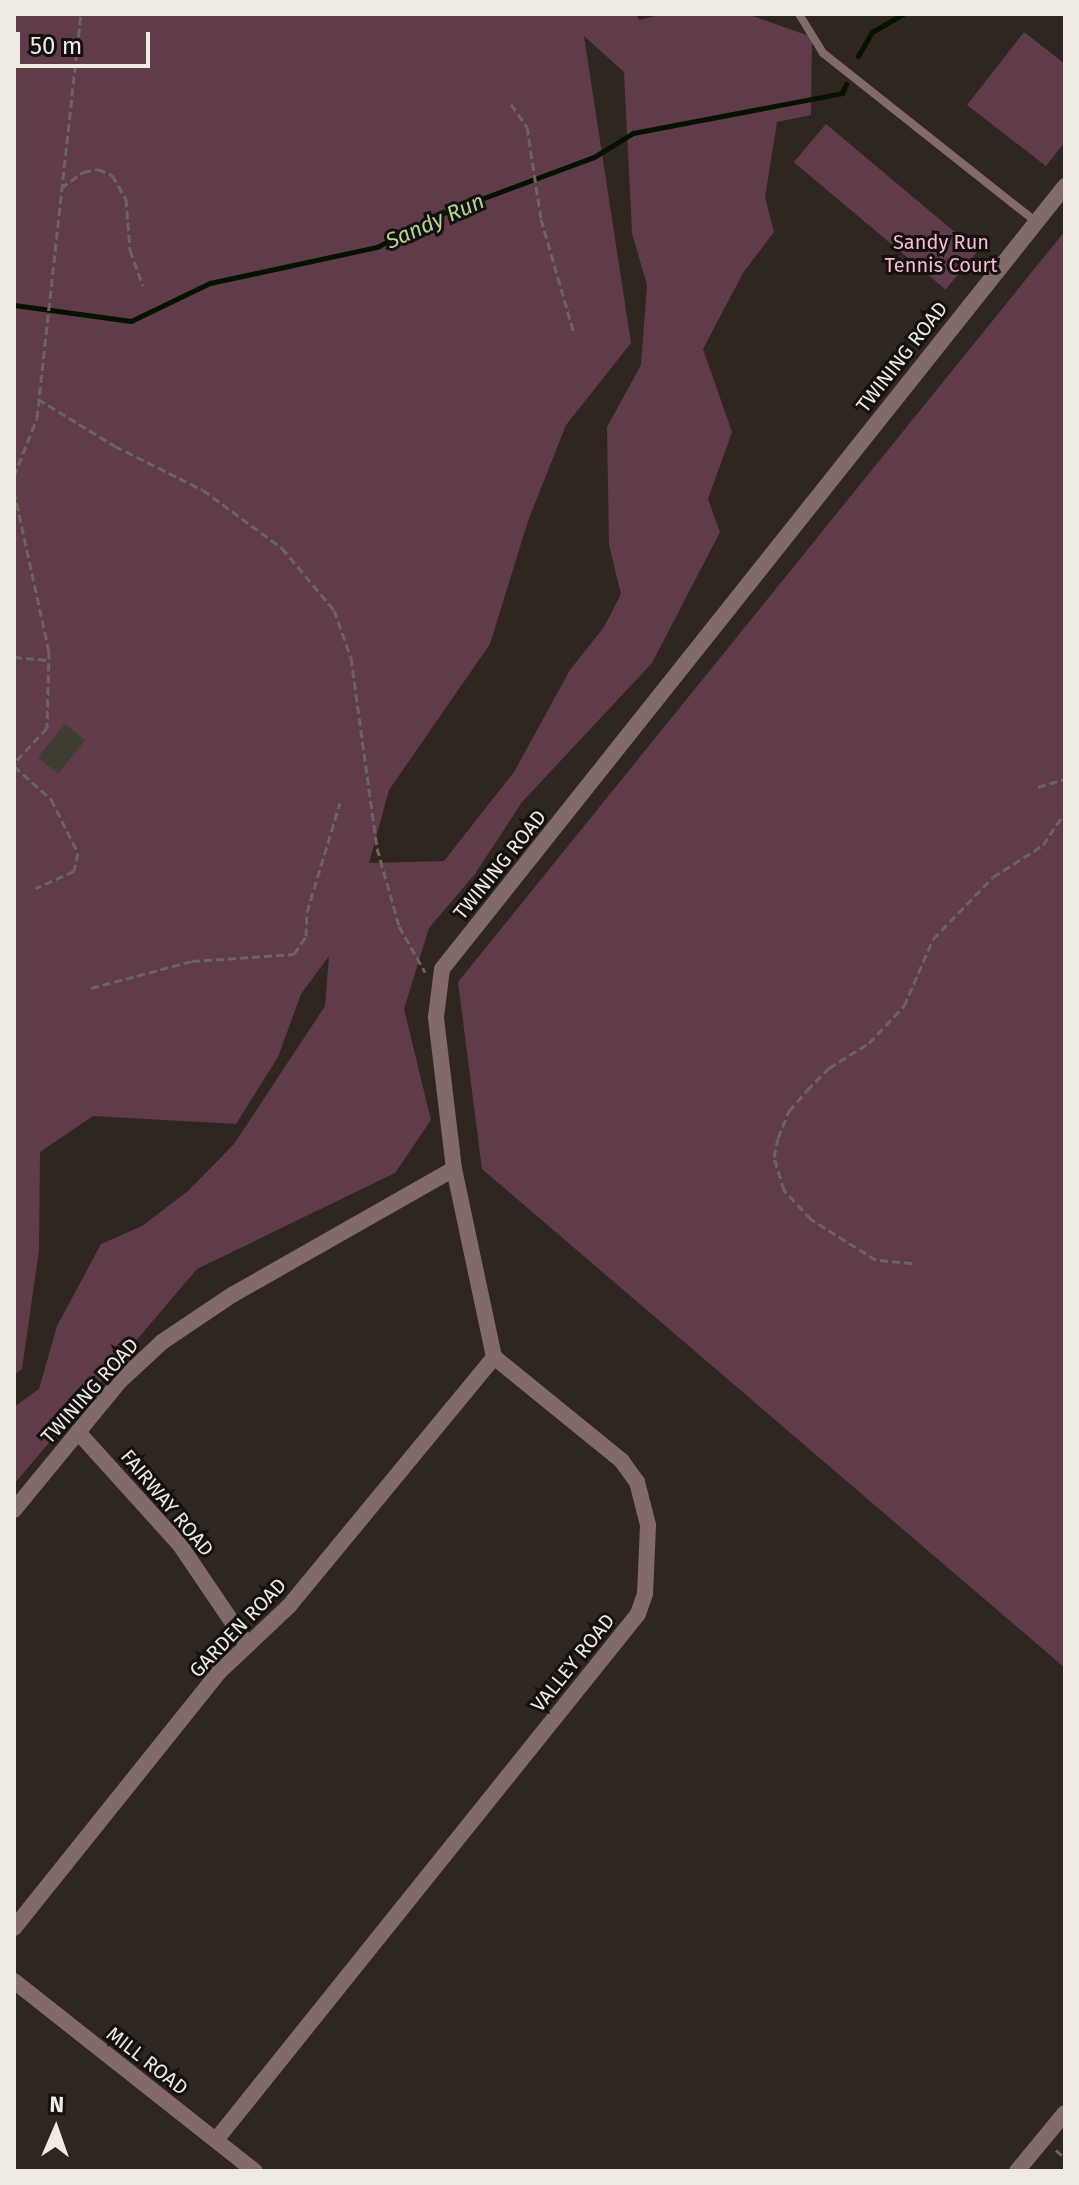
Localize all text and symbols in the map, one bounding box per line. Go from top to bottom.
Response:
scale bar [20,16,154,66]
text: 50 m [30,32,82,60]
water label: Sandy Run [382,188,488,254]
park label: Sandy Run Tennis Court [885,231,997,278]
street label: TWINING ROAD [851,297,953,417]
street label: TWINING ROAD [449,805,551,925]
street label: TWINING ROAD [36,1333,144,1449]
street label: FAIRWAY ROAD [116,1445,218,1561]
street label: GARDEN ROAD [185,1573,291,1683]
street label: VALLEY ROAD [526,1609,620,1717]
street label: MILL ROAD [102,2022,192,2100]
north arrow [16,2089,96,2169]
text: N [49,2091,65,2118]

